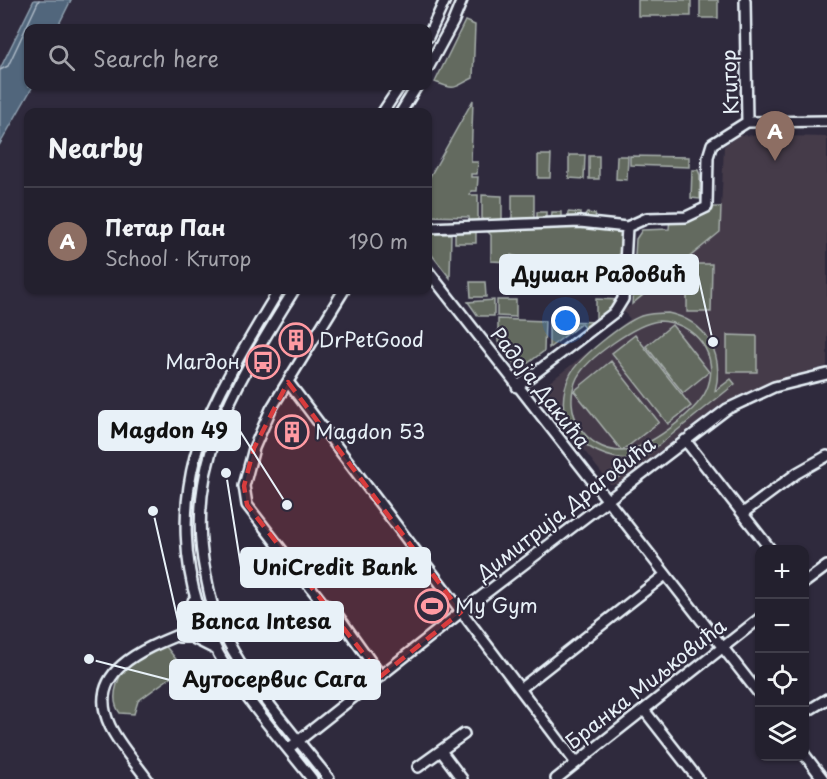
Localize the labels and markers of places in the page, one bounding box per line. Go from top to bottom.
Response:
pin: A [756,112,794,161]
callout: Душан Радовић [500,255,698,294]
building icon: DrPetGood [278,322,314,358]
place label: DrPetGood [319,324,424,354]
bus stop icon: Магдон [245,344,281,380]
place label: Магдон [165,346,240,376]
callout: Magdon 49 [99,411,240,450]
building icon: Magdon 53 [274,414,310,450]
place label: Magdon 53 [315,416,425,446]
callout: UniCredit Bank [241,548,430,587]
sports icon: My Gym [414,588,450,624]
place label: My Gym [455,590,538,620]
callout: Banca Intesa [178,602,343,641]
callout: Аутосервис Сага [170,660,380,699]

